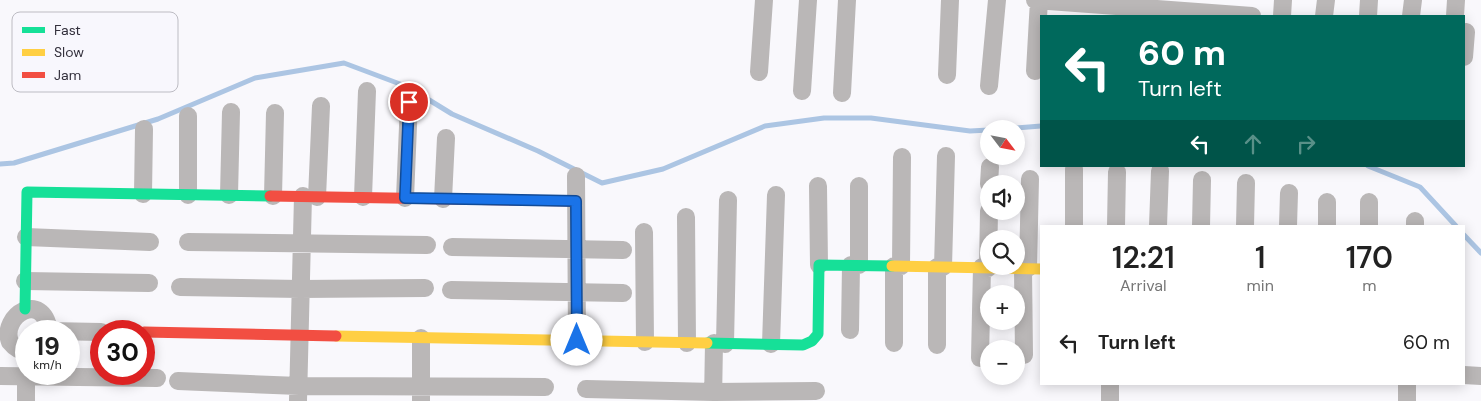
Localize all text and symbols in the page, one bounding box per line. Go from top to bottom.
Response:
legend [12,12,178,92]
text: Fast [54,21,81,39]
text: 60 m [1138,30,1226,76]
icon: left [1055,35,1120,100]
text: Slow [54,43,84,61]
text: Jam [54,66,81,84]
text: Turn left [1138,74,1222,103]
pin [388,81,430,123]
icon: arrive [395,88,423,116]
north arrow [980,120,1025,165]
map controls [980,120,1025,385]
icon: left [1186,130,1214,158]
icon: ahead [1239,130,1267,158]
icon: right [1292,130,1320,158]
button: sound [980,175,1025,220]
button: search [980,230,1025,275]
text: 12:21 [1112,238,1175,277]
text: 1 [1255,238,1265,277]
text: 170 [1346,238,1393,277]
text: Arrival [1120,275,1167,296]
text: min [1247,275,1274,296]
text: m [1362,275,1377,296]
button: + [980,285,1025,330]
position arrow [550,313,602,365]
speed limit sign: 30 [90,320,155,385]
icon: left [1055,329,1083,357]
text: 19 [35,330,60,363]
text: Turn left [1098,330,1176,355]
text: 60 m [1403,330,1450,355]
button: − [980,340,1025,385]
text: km/h [33,357,62,373]

